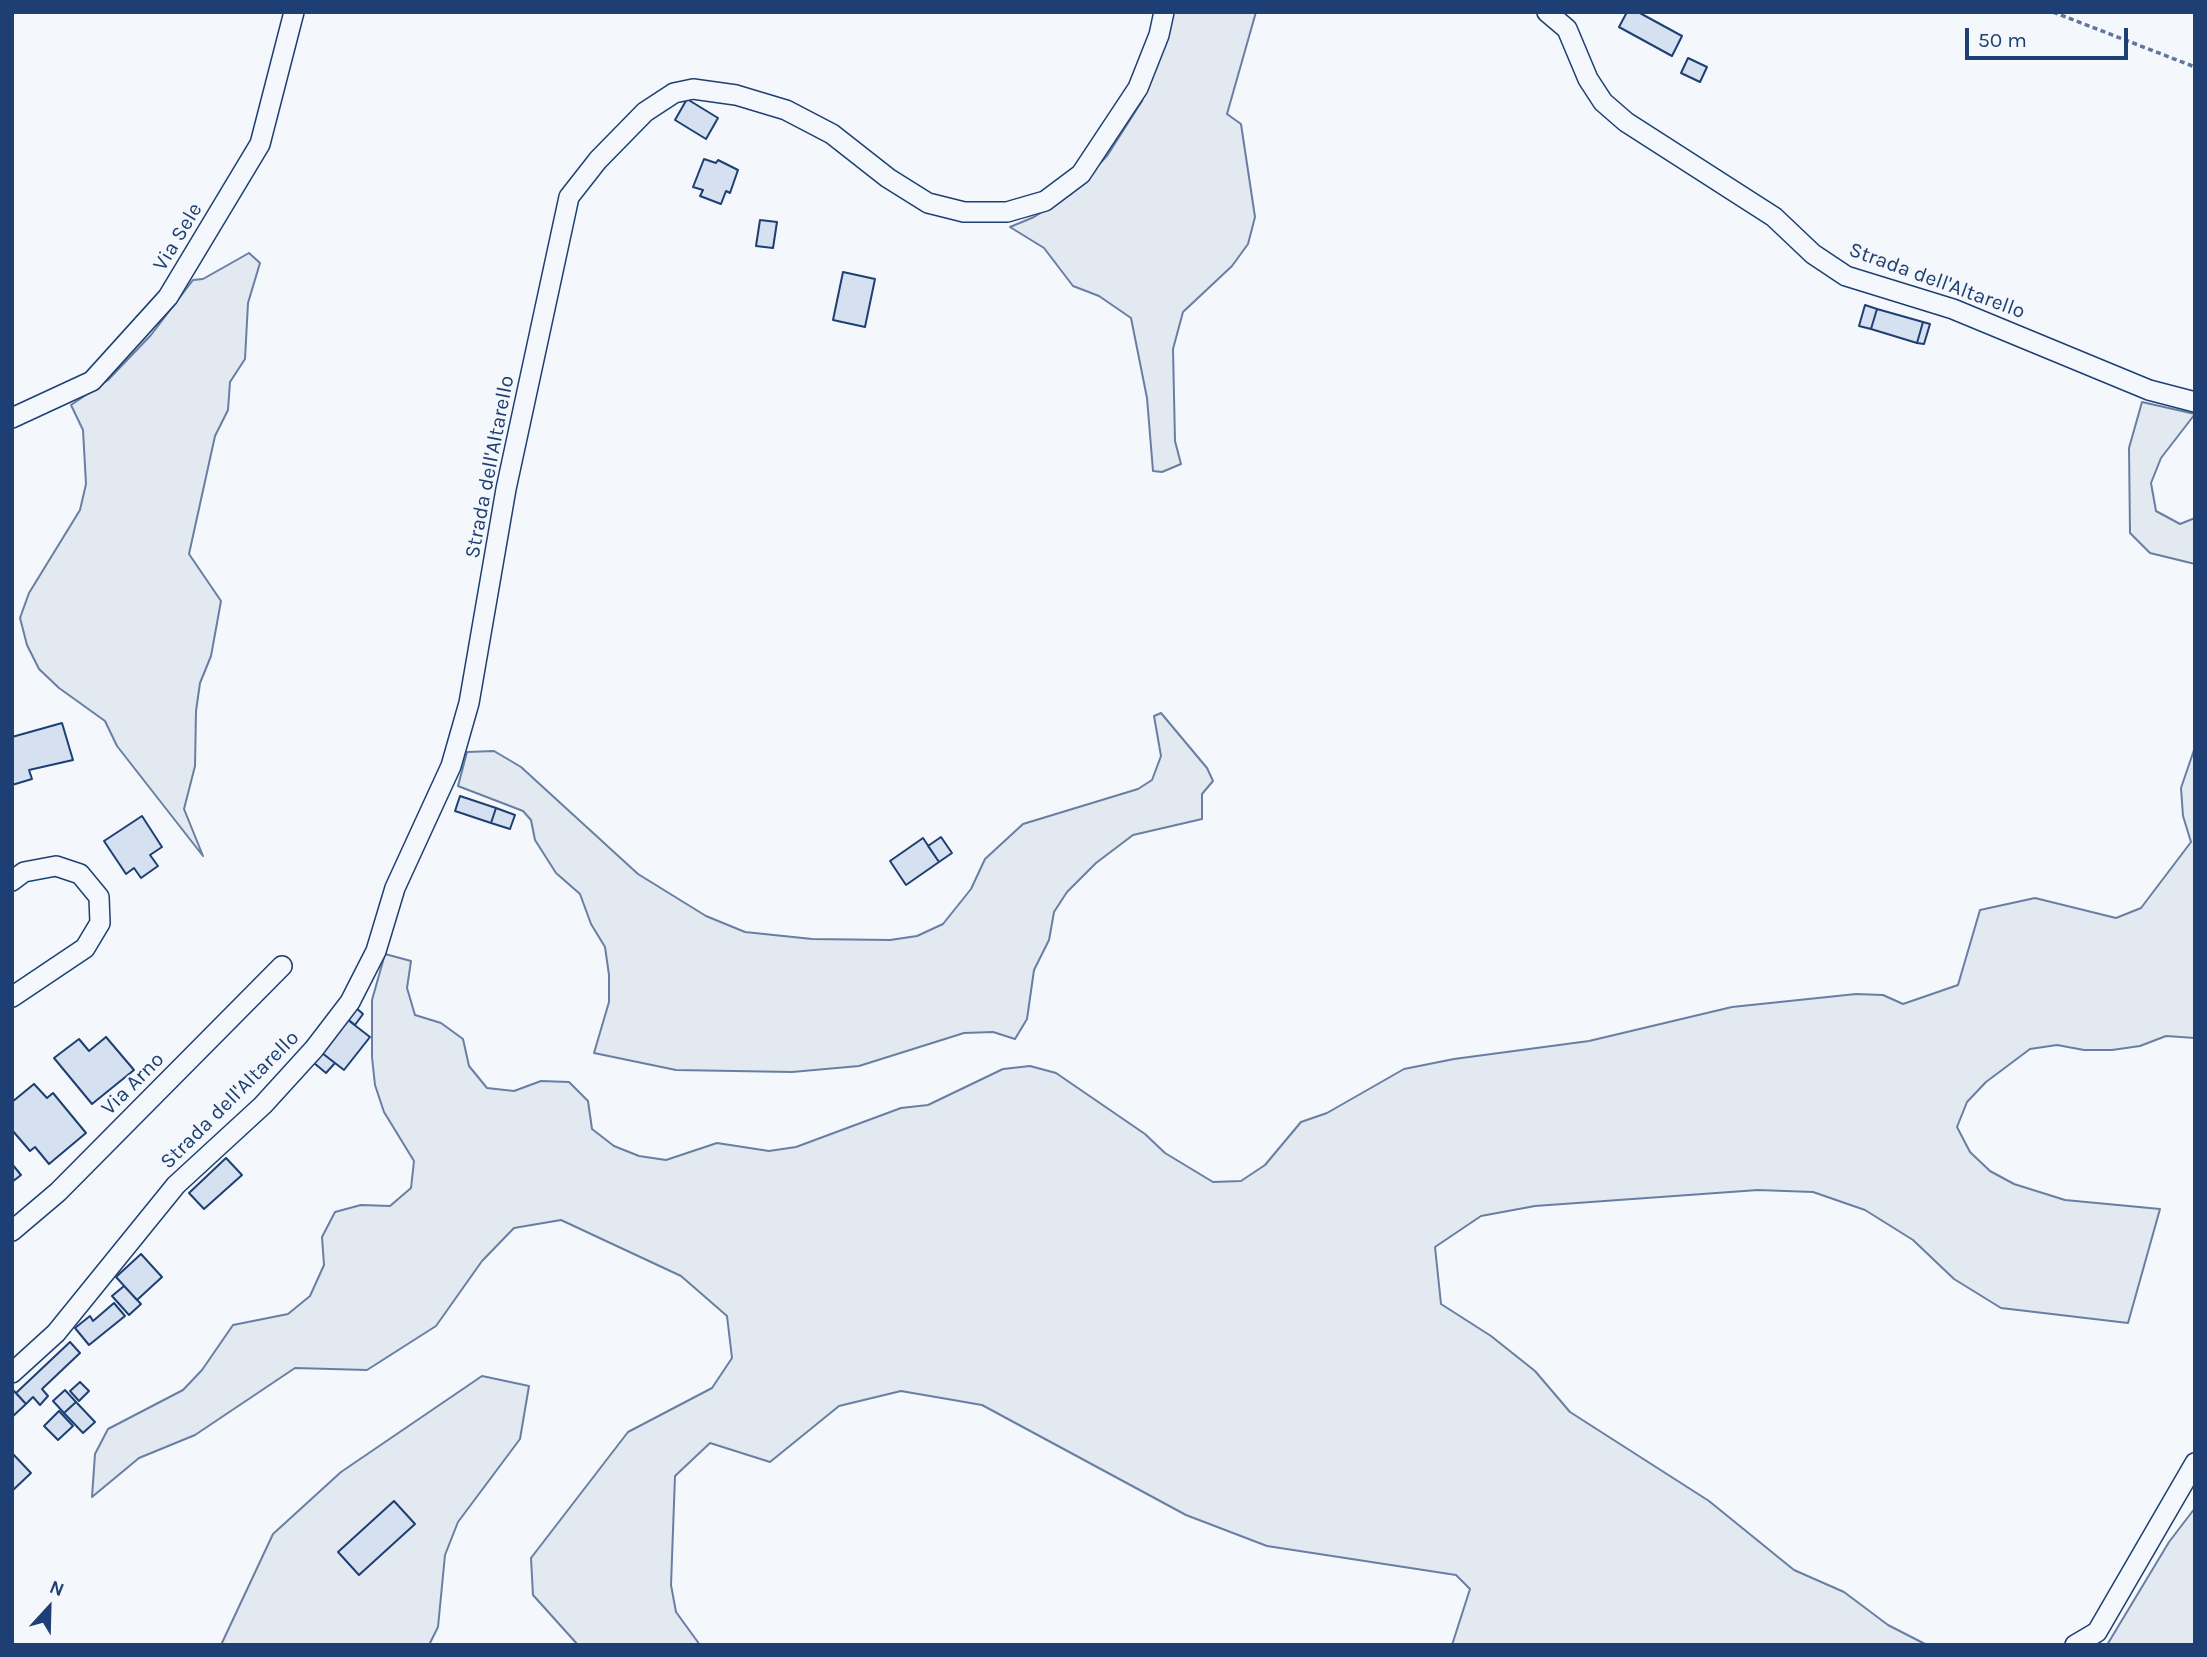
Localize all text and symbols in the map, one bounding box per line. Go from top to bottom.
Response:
scale bar [1969,14,2132,58]
text: 50 m [1978,28,2027,52]
street label: Via Sele [148,198,208,276]
street label: Strada dell'Altarello [1845,237,2029,325]
street label: Strada dell'Altarello [460,374,520,560]
street label: Strada dell'Altarello [155,1025,305,1175]
street label: Via Arno [96,1047,170,1121]
north arrow [14,1573,84,1643]
text: N [46,1576,67,1601]

